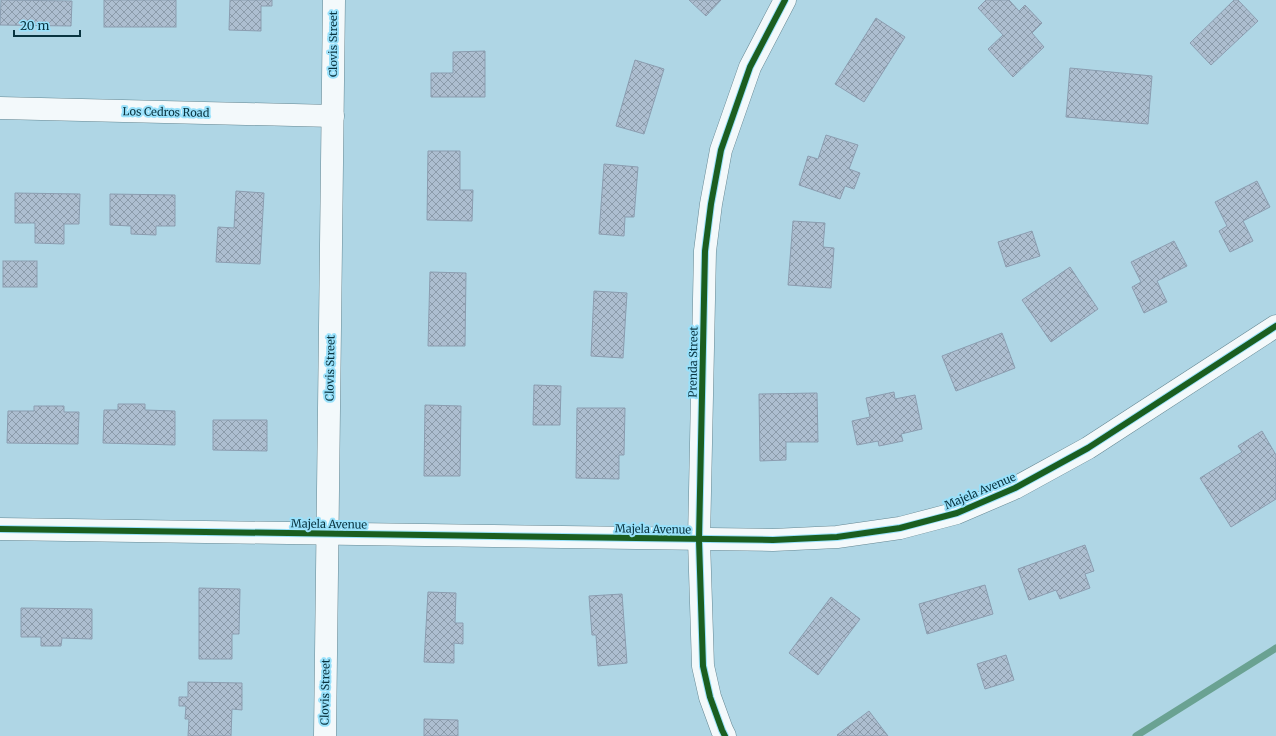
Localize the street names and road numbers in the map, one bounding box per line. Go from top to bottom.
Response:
street label: Clovis Street [326,10,340,77]
street label: Los Cedros Road [123,104,210,120]
street label: Prenda Street [685,325,701,398]
street label: Clovis Street [322,334,338,401]
street label: Majela Avenue [942,470,1018,512]
street label: Majela Avenue [291,516,367,532]
street label: Majela Avenue [615,521,691,537]
street label: Clovis Street [317,658,333,725]

